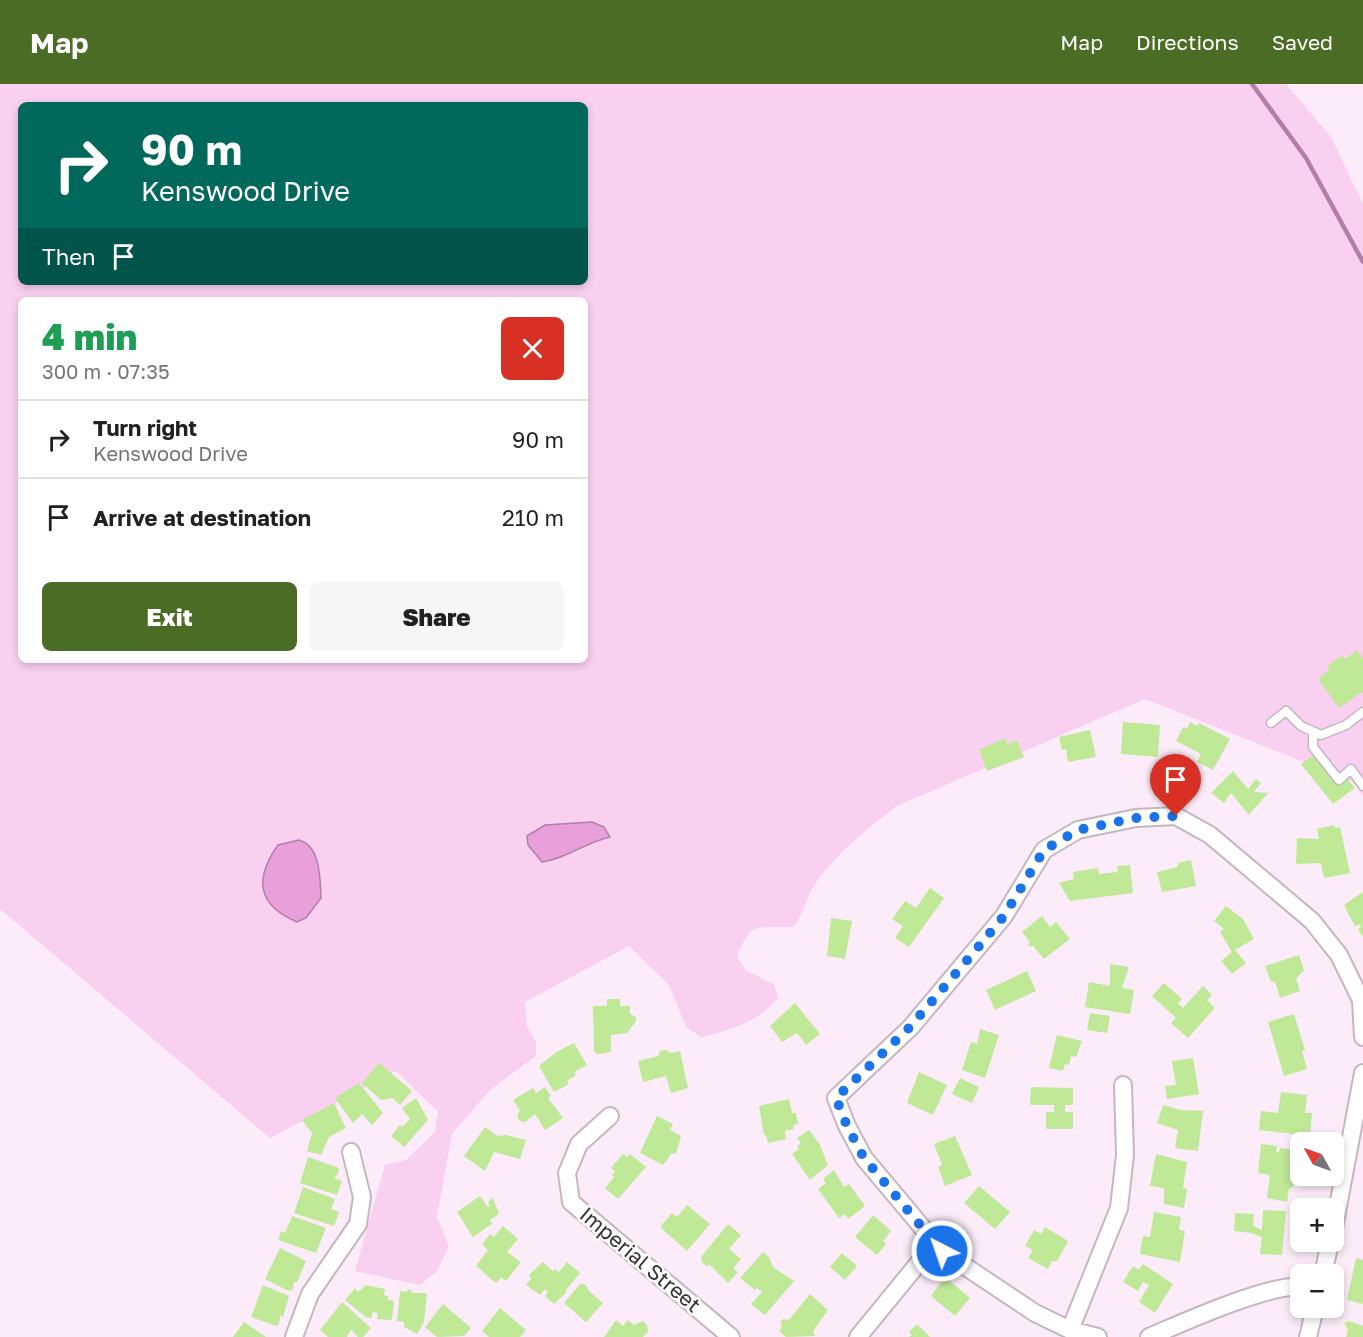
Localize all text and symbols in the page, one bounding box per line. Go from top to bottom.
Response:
text: Map [30,26,88,59]
text: Map [1060,29,1103,55]
text: Directions [1136,29,1239,55]
text: Saved [1272,29,1333,55]
text: 90 m [141,124,242,174]
icon: right [42,126,120,204]
text: Kenswood Drive [141,175,350,207]
icon: arrive [107,240,140,273]
text: Then [42,243,95,270]
text: 4 min [42,315,137,358]
button: close [501,317,564,380]
text: 300 m · 07:35 [42,359,170,383]
text: Turn right [93,414,197,441]
icon: right [42,423,75,456]
text: 90 m [512,426,564,453]
text: Kenswood Drive [93,441,248,465]
icon: arrive [42,501,75,534]
text: Arrive at destination [93,504,311,531]
text: 210 m [502,504,564,531]
button: Exit [42,582,297,651]
button: Share [309,582,564,651]
pin [1150,754,1201,816]
icon: arrive [1159,763,1192,796]
north arrow [1290,1132,1344,1186]
map controls [1290,1132,1344,1318]
button: + [1290,1198,1344,1252]
street label: Imperial Street [575,1201,706,1317]
position arrow [910,1219,974,1283]
button: − [1290,1264,1344,1318]

